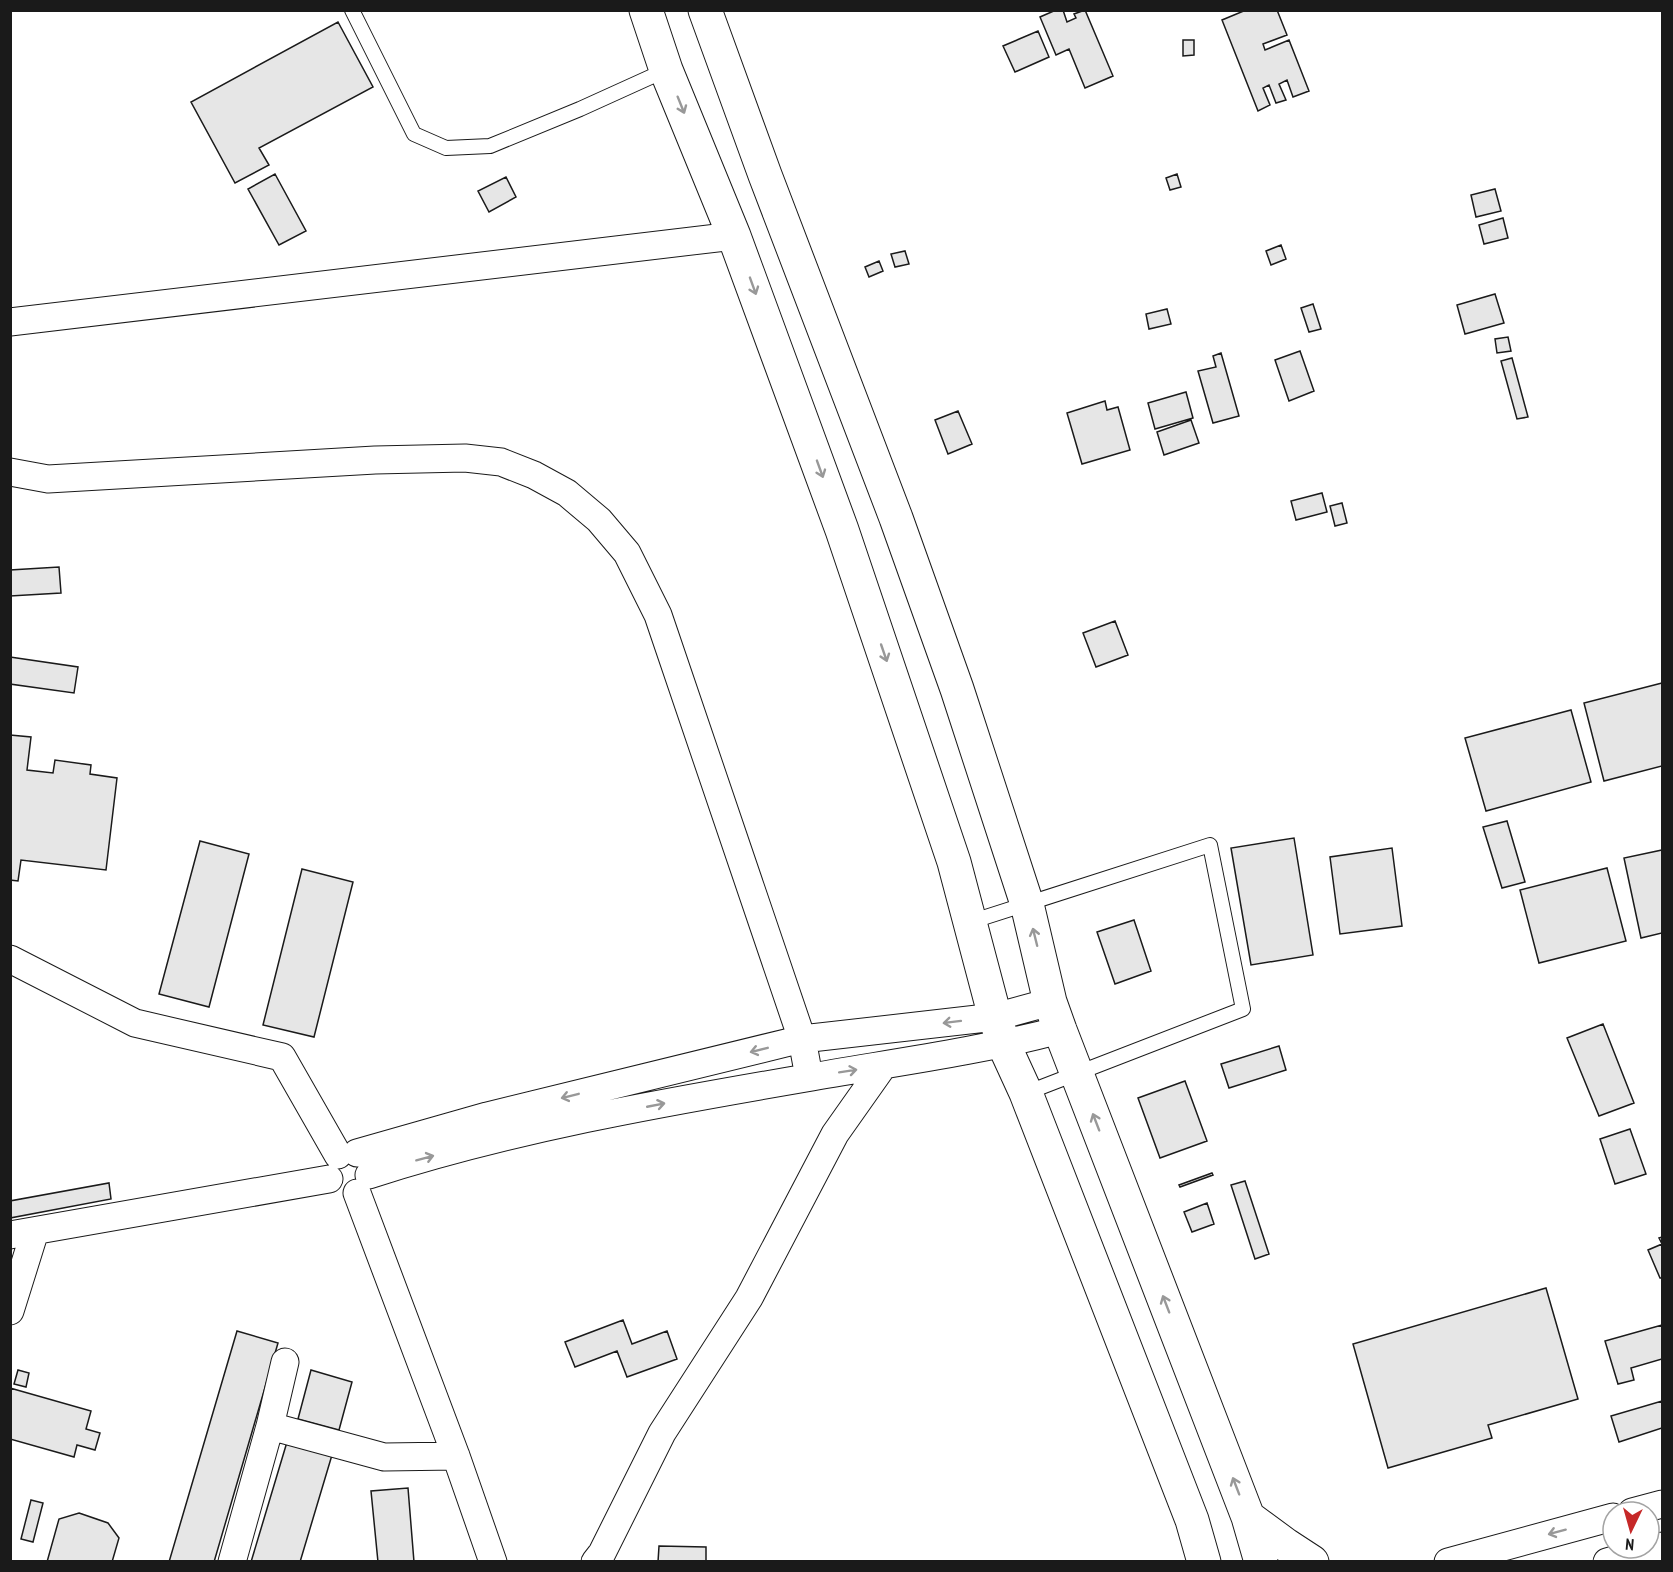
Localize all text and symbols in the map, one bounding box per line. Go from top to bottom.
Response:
one-way arrow [676,95,687,114]
one-way arrow [748,276,759,295]
one-way arrow [815,459,826,478]
one-way arrow [879,643,890,662]
one-way arrow [1028,928,1040,947]
one-way arrow [943,1017,963,1028]
one-way arrow [750,1044,769,1056]
one-way arrow [838,1066,857,1077]
one-way arrow [561,1090,580,1102]
one-way arrow [646,1099,665,1110]
one-way arrow [1090,1113,1101,1132]
one-way arrow [415,1151,434,1163]
one-way arrow [1160,1295,1171,1314]
one-way arrow [1230,1477,1241,1496]
north arrow [1601,1500,1661,1560]
one-way arrow [1547,1527,1566,1539]
text: N [1625,1535,1635,1555]

